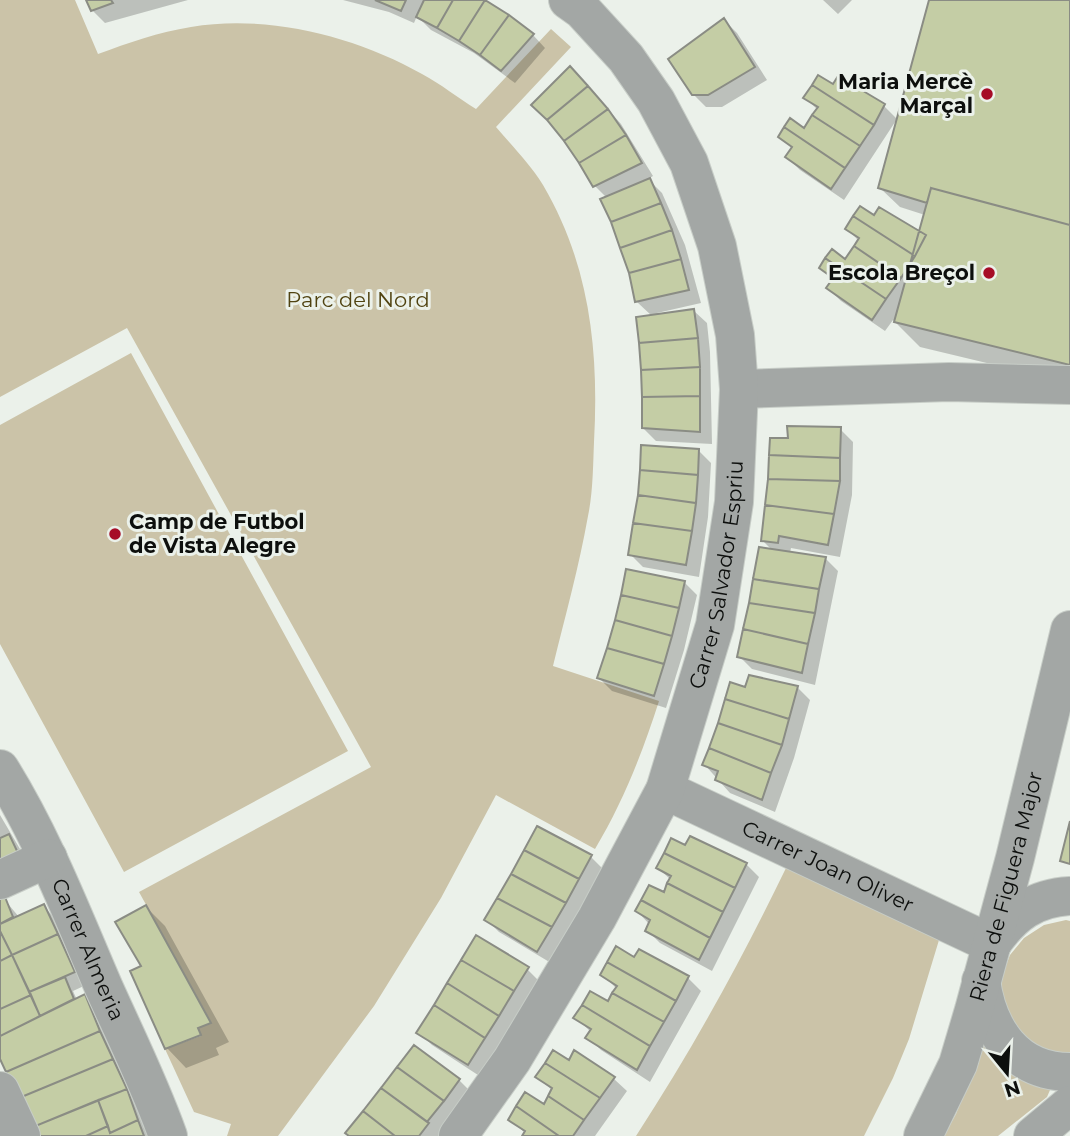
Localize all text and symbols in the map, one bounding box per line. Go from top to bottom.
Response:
place label: Maria Mercè Marçal [838,69,973,118]
marker: Maria Mercè Marçal [979,86,995,102]
place label: Escola Breçol [828,260,975,285]
marker: Escola Breçol [981,265,997,281]
park label: Parc del Nord [286,287,430,312]
street label: Carrer Salvador Espriu [683,460,748,692]
place label: Camp de Futbol de Vista Alegre [129,509,305,558]
marker: Camp de Futbol de Vista Alegre [107,526,123,542]
street label: Riera de Figuera Major [964,769,1047,1004]
street label: Carrer Joan Oliver [738,815,918,917]
street label: Carrer Almeria [47,874,130,1024]
north arrow [972,1038,1042,1108]
text: N [1001,1075,1023,1102]

